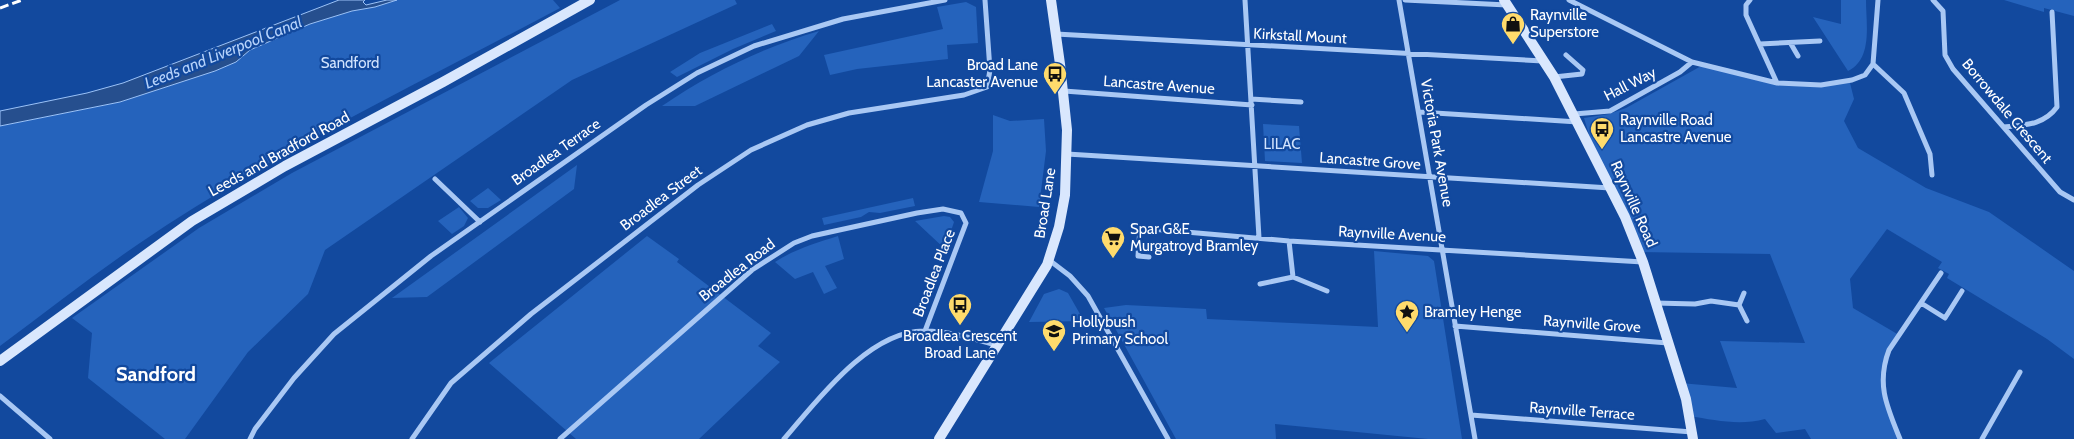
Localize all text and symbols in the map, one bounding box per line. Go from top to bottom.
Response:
place label: Raynville Superstore [1530,6,1599,41]
shop icon: Raynville Superstore [1500,11,1526,45]
water label: Leeds and Liverpool Canal [142,12,305,93]
street label: Kirkstall Mount [1253,25,1347,47]
park label: Sandford [321,54,379,72]
street label: Borrowdale Crescent [1958,55,2056,167]
place label: Broad Lane Lancaster Avenue [926,56,1038,91]
bus stop icon: Broad Lane Lancaster Avenue [1042,61,1068,95]
street label: Hall Way [1601,63,1659,105]
street label: Lancastre Avenue [1103,72,1216,98]
street label: Victoria Park Avenue [1417,78,1457,209]
street label: Leeds and Bradford Road [205,108,353,200]
place label: Raynville Road Lancastre Avenue [1620,111,1732,146]
street label: Broadlea Terrace [508,115,604,189]
bus stop icon: Raynville Road Lancastre Avenue [1589,116,1615,150]
park label: LILAC [1263,135,1301,153]
street label: Lancastre Grove [1319,148,1422,174]
street label: Raynville Road [1607,158,1661,250]
street label: Broadlea Street [617,161,705,235]
street label: Broad Lane [1031,166,1060,240]
place label: Spar G&E Murgatroyd Bramley [1130,220,1259,255]
street label: Raynville Avenue [1338,222,1447,246]
supermarket icon: Spar G&E Murgatroyd Bramley [1100,225,1126,259]
street label: Broadlea Place [909,226,959,319]
street label: Broadlea Road [695,235,779,305]
bus stop icon: Broadlea Crescent Broad Lane [947,292,973,326]
place icon: Bramley Henge [1394,299,1420,333]
place label: Bramley Henge [1424,303,1522,321]
street label: Raynville Grove [1543,312,1642,336]
place label: Hollybush Primary School [1072,313,1169,348]
school or university icon: Hollybush Primary School [1041,318,1067,352]
place label: Broadlea Crescent Broad Lane [903,327,1017,362]
district label: Sandford [116,362,196,386]
street label: Raynville Terrace [1529,398,1636,424]

